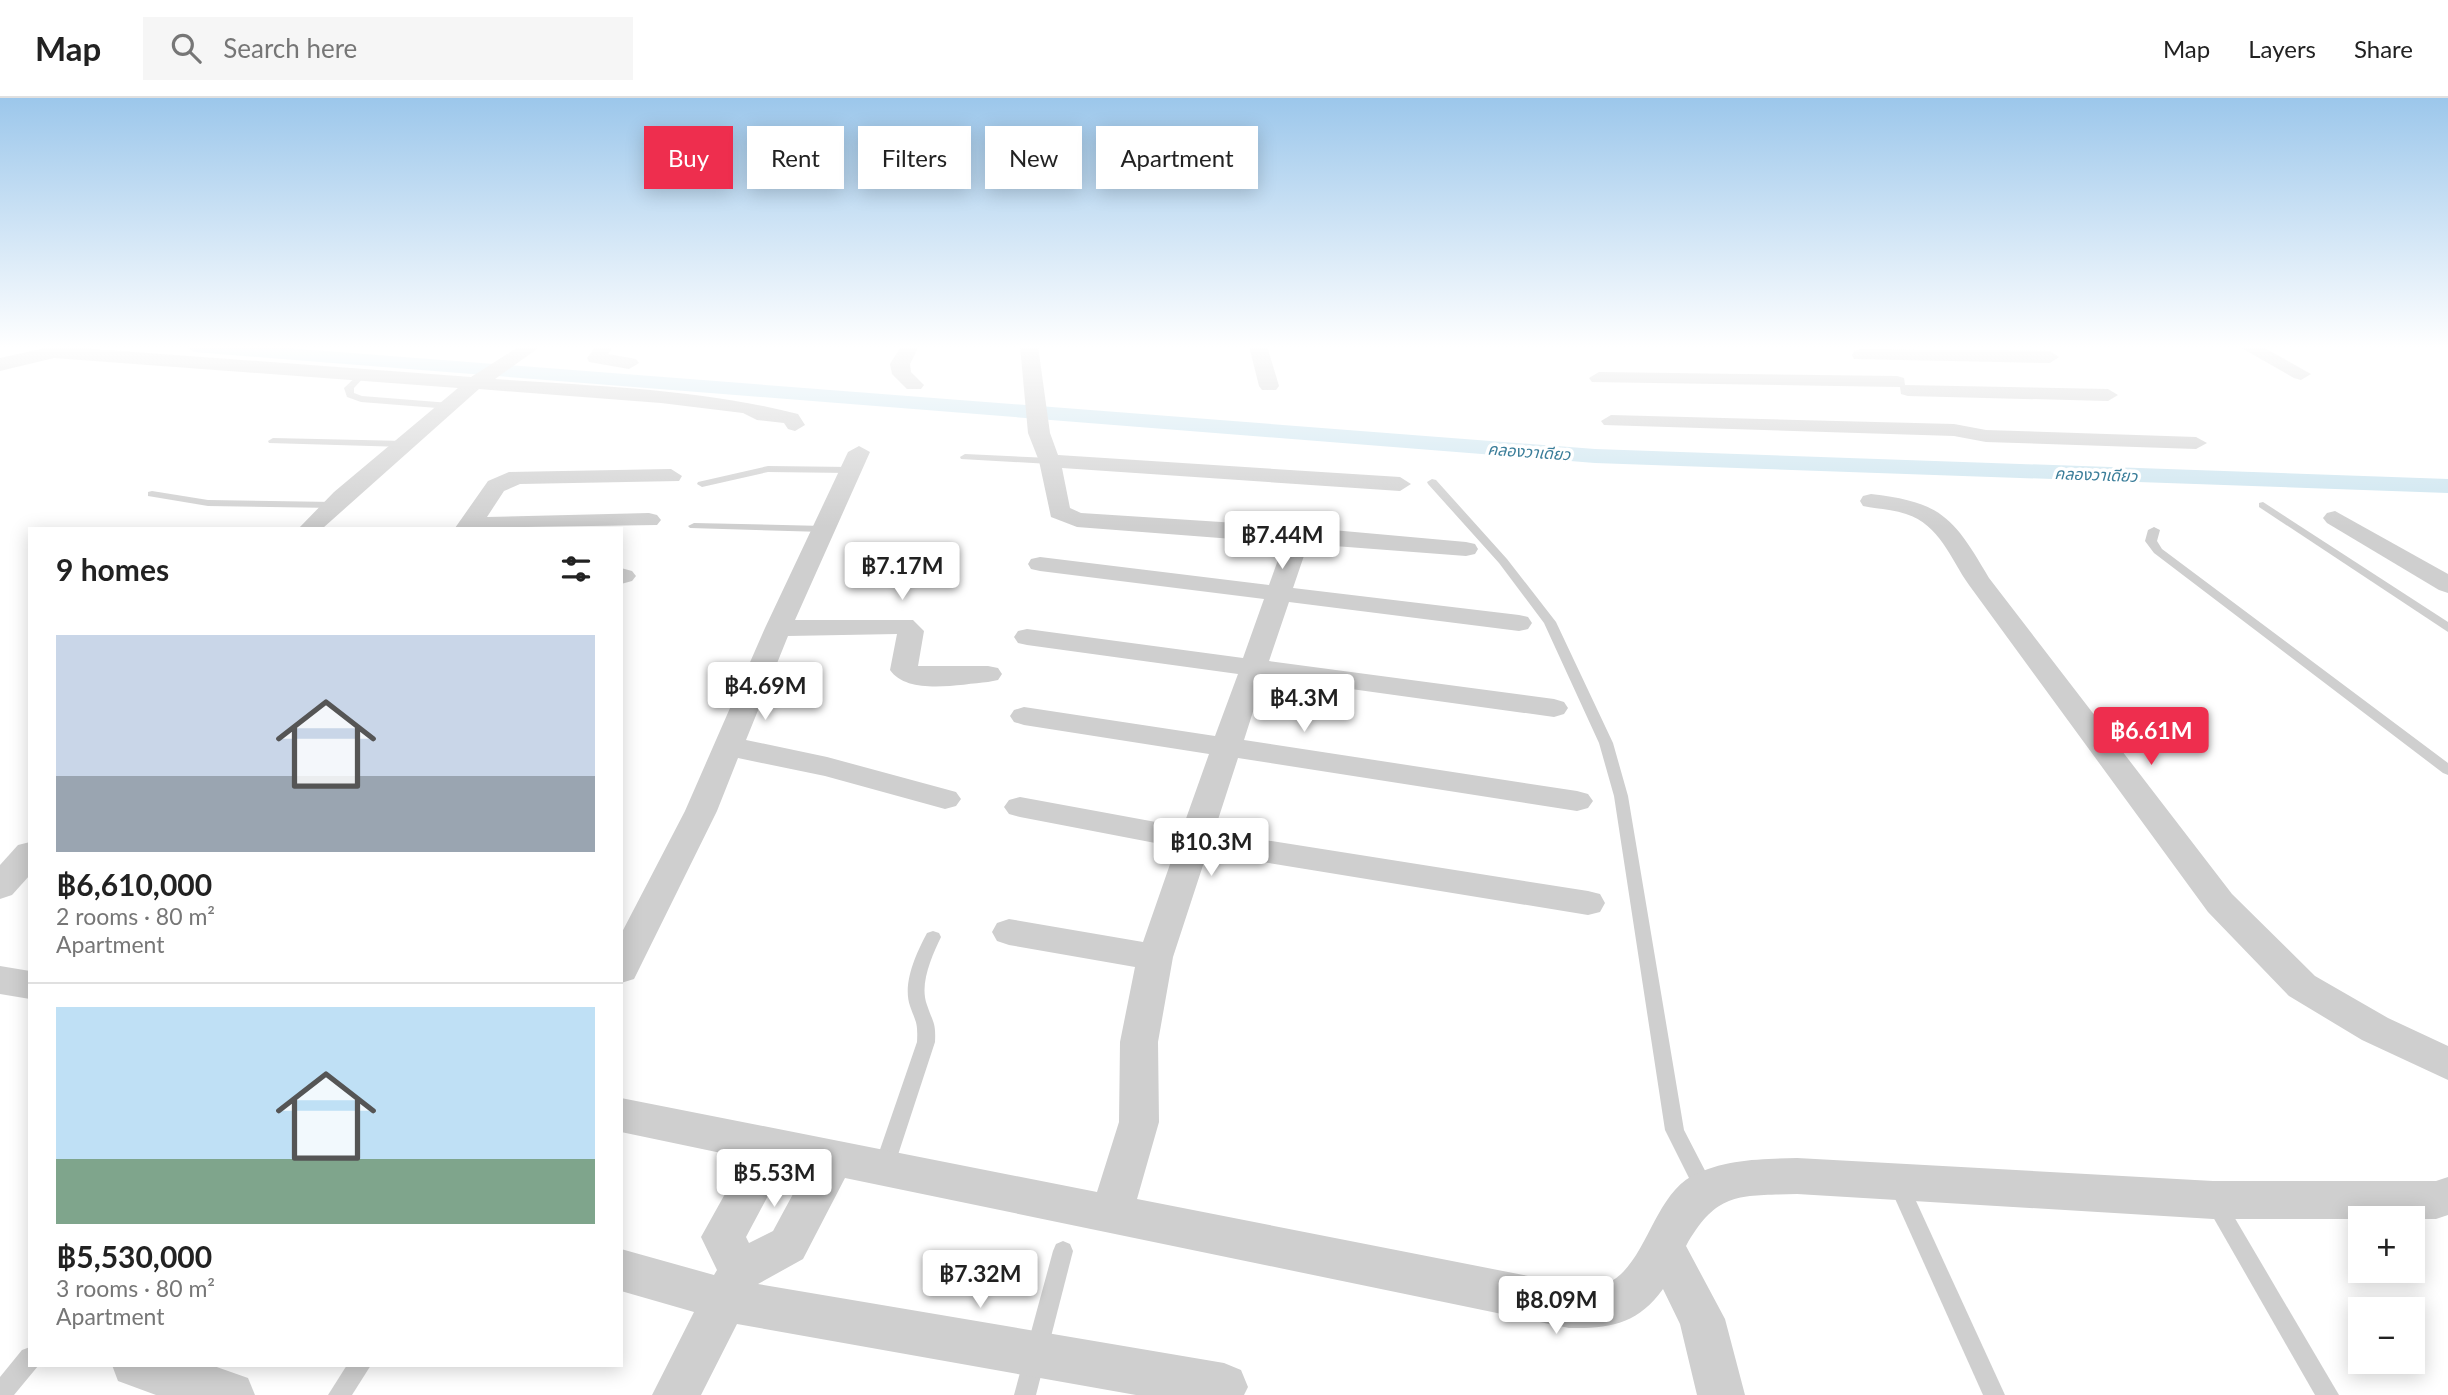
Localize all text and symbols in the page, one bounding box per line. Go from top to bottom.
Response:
search box [143,17,633,80]
text: Map [35,28,101,68]
icon: search [167,29,205,67]
text: Search here [223,32,357,64]
text: Map [2163,34,2210,63]
text: Layers [2248,34,2316,63]
text: Share [2354,34,2413,63]
chip: Buy [644,126,733,189]
chip: Rent [747,126,844,189]
chip: Filters [858,126,971,189]
chip: New [985,126,1082,189]
chip: Apartment [1096,126,1258,189]
water label: คลองวาเดียว [1487,439,1572,463]
water label: คลองวาเดียว [2054,463,2139,485]
pin: ฿7.44M [1225,512,1339,571]
text: ฿7.44M [1241,520,1323,548]
pin: ฿7.17M [845,542,959,602]
icon: filters [557,550,595,588]
text: 9 homes [56,551,169,587]
text: ฿7.17M [861,551,943,579]
pin: ฿4.69M [708,662,822,722]
text: ฿4.69M [724,671,806,699]
pin: ฿4.3M [1255,674,1353,734]
icon: home [263,681,389,807]
text: ฿4.3M [1269,683,1339,711]
pin: ฿6.61M [2094,708,2208,767]
text: ฿6.61M [2110,716,2192,744]
pin: ฿10.3M [1154,818,1268,878]
text: ฿10.3M [1170,827,1252,855]
text: ฿6,610,000 [56,866,212,902]
text: 2 rooms · 80 m² [56,902,215,930]
text: Apartment [56,930,164,958]
icon: home [263,1053,389,1179]
pin: ฿5.53M [717,1150,831,1209]
text: ฿5.53M [733,1158,815,1186]
map controls [2348,1206,2425,1374]
button: + [2348,1206,2425,1283]
text: ฿5,530,000 [56,1238,212,1274]
pin: ฿7.32M [923,1250,1037,1310]
text: ฿7.32M [939,1259,1021,1287]
text: 3 rooms · 80 m² [56,1274,215,1302]
pin: ฿8.09M [1499,1276,1613,1336]
text: ฿8.09M [1515,1285,1597,1313]
button: − [2348,1297,2425,1374]
text: Apartment [56,1302,164,1330]

